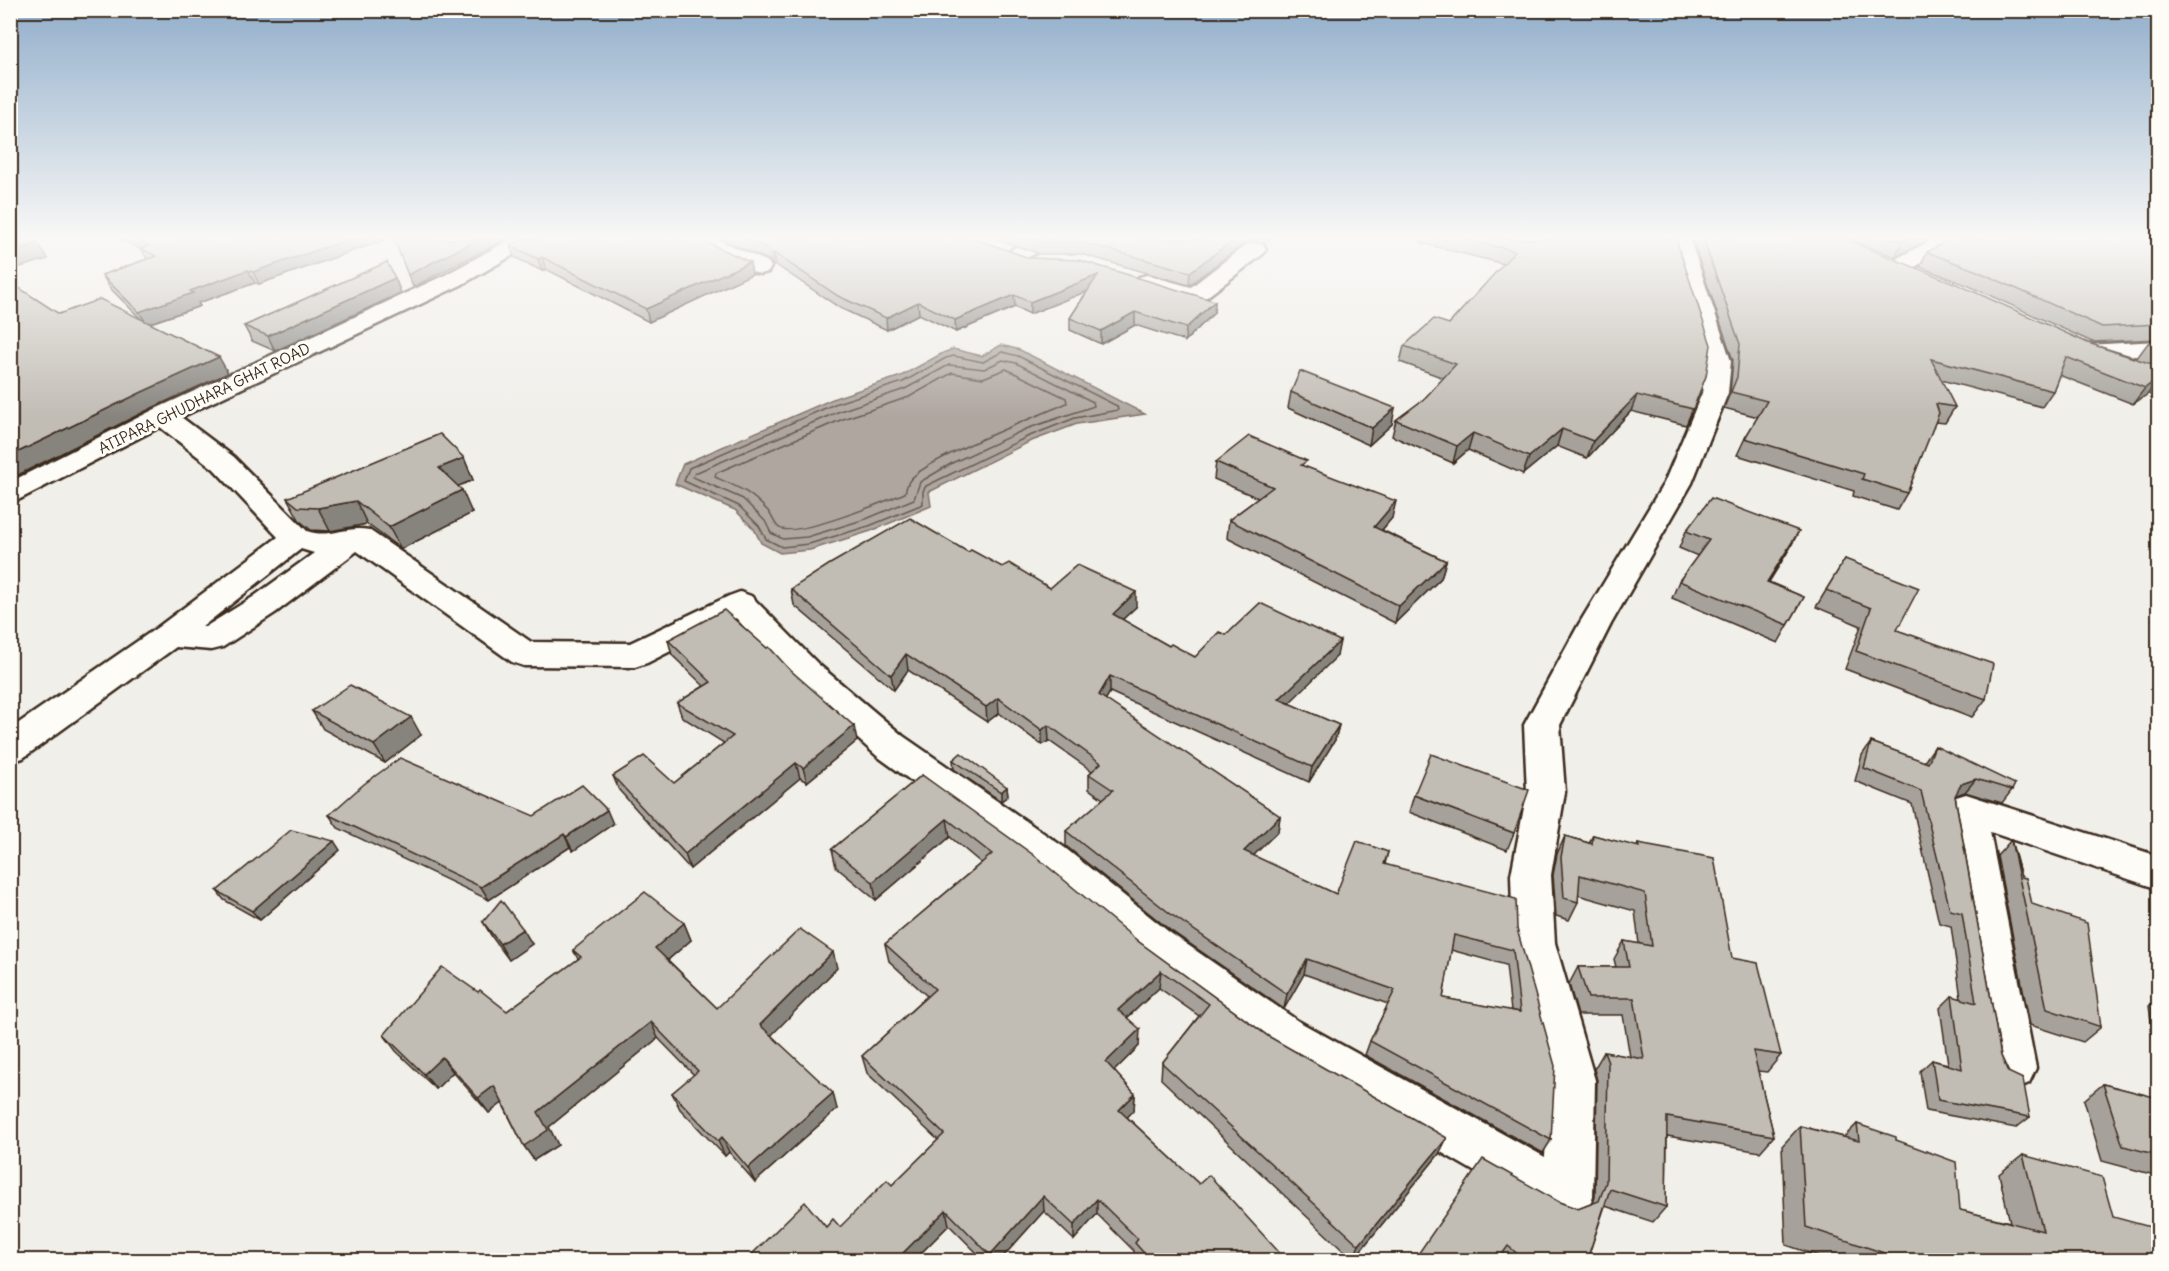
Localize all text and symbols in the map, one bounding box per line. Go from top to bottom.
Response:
street label: ATIPARA GHUDHARA GHAT ROAD [95,338,313,458]

